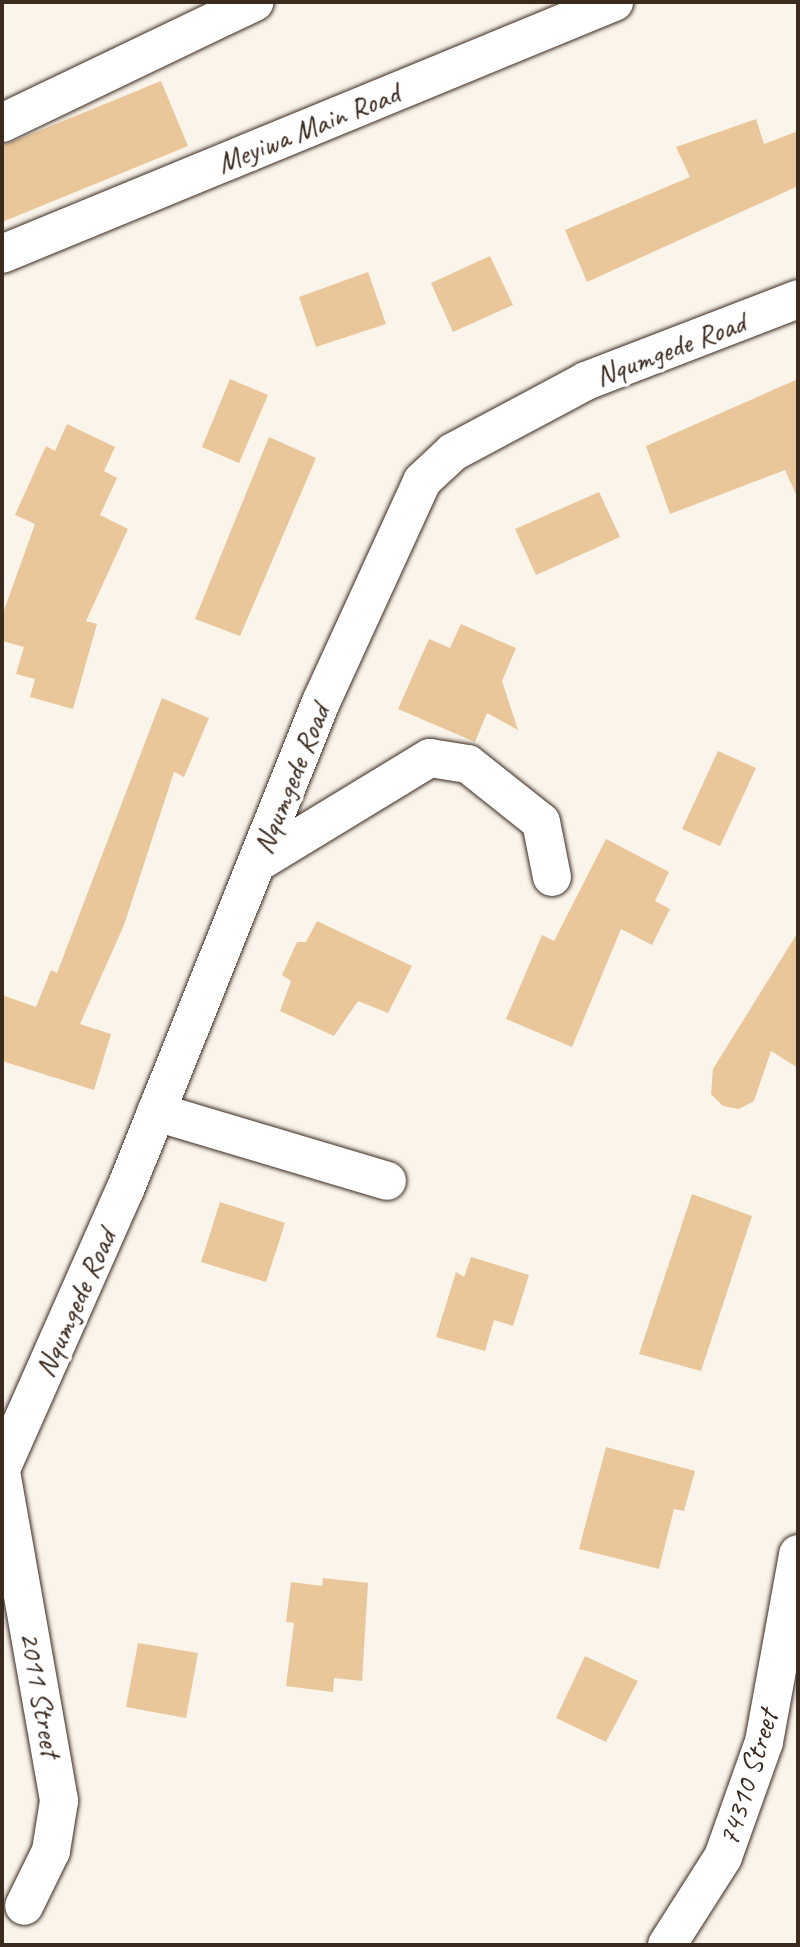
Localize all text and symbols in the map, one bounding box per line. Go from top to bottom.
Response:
street label: Meyiwa Main Road [212,75,404,181]
street label: Nqumgede Road [590,304,750,394]
street label: Nqumgede Road [245,699,337,859]
street label: Nqumgede Road [26,1223,124,1383]
street label: 2011 Street [12,1629,70,1759]
street label: 74310 Street [710,1706,786,1850]

